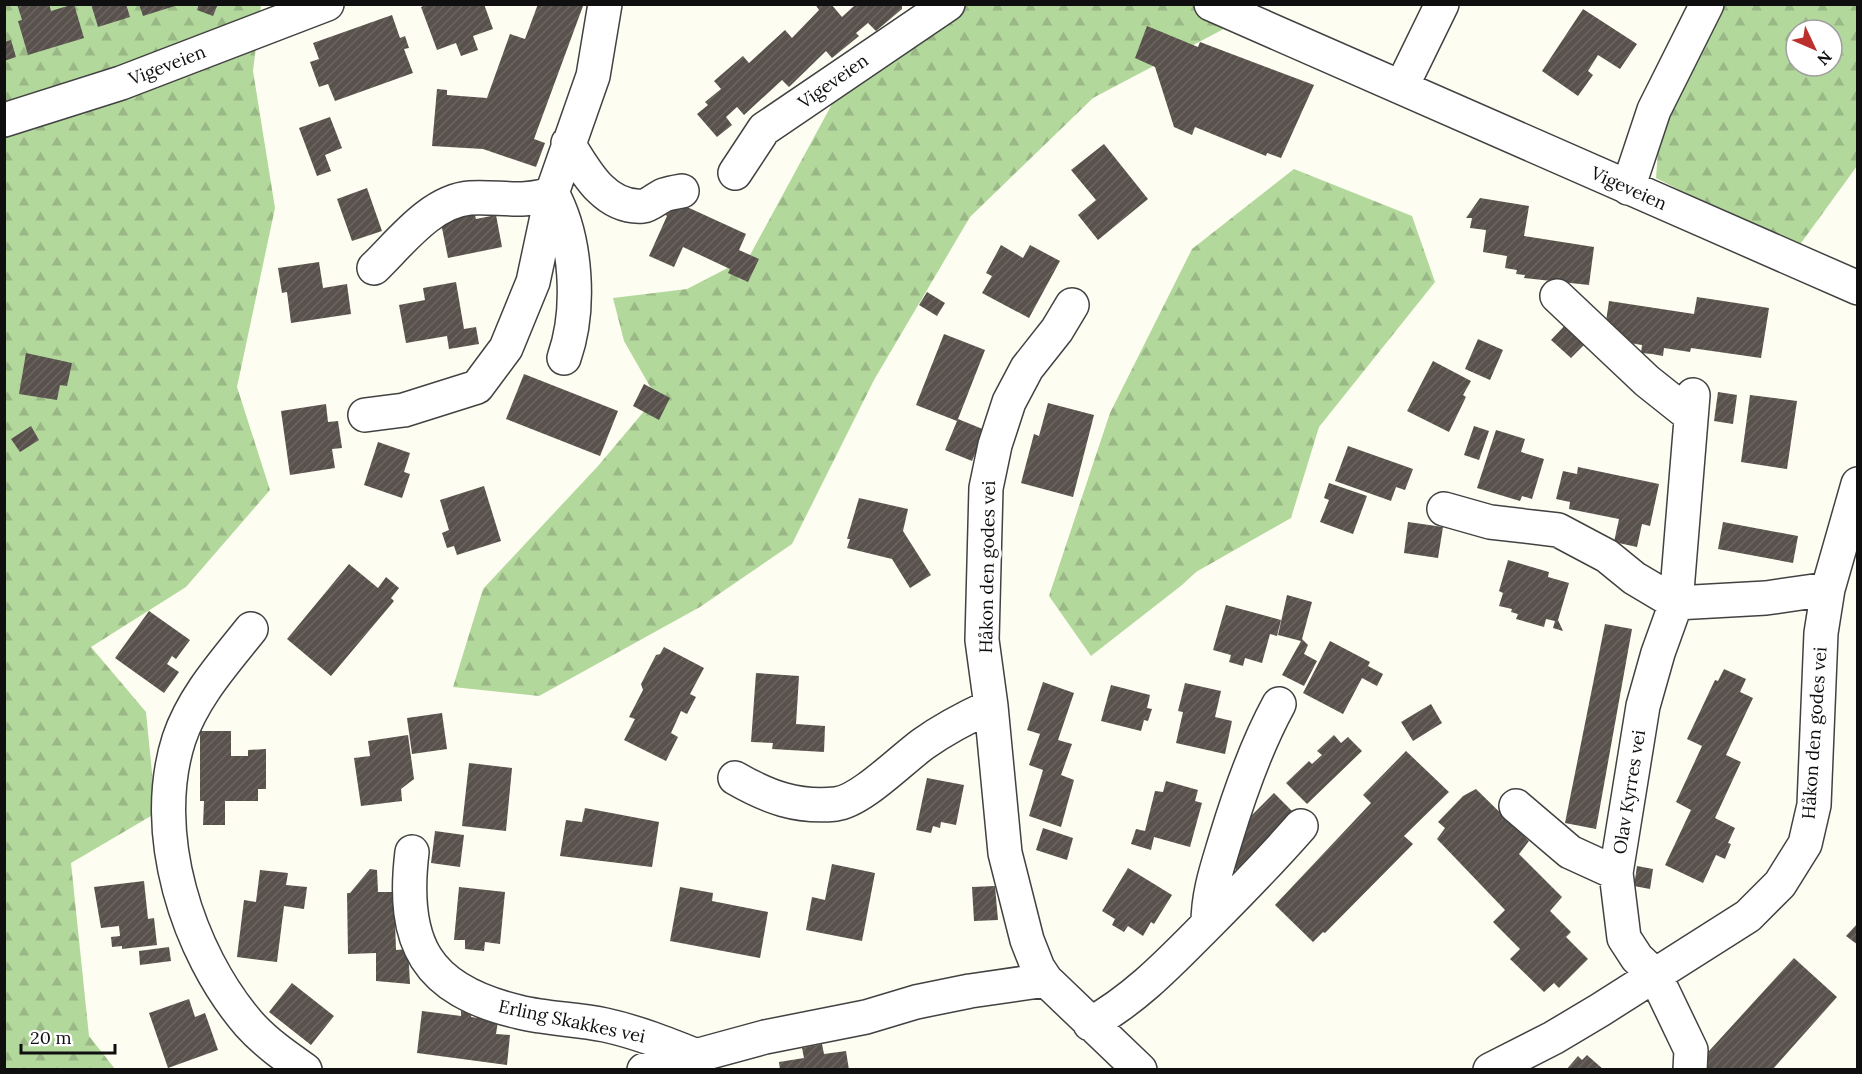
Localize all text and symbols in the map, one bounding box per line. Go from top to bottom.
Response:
north arrow [1784,18,1844,78]
street label: Vigeveien [124,40,209,91]
text: N [1813,47,1836,70]
street label: Vigeveien [793,48,873,114]
street label: Vigeveien [1587,161,1671,215]
street label: Håkon den godes vei [974,480,1000,654]
street label: Håkon den godes vei [1796,646,1832,820]
street label: Olav Kyrres vei [1608,728,1650,856]
street label: Erling Skakkes vei [496,994,648,1048]
scale bar [21,1017,116,1055]
text: 20 m [30,1026,72,1049]

